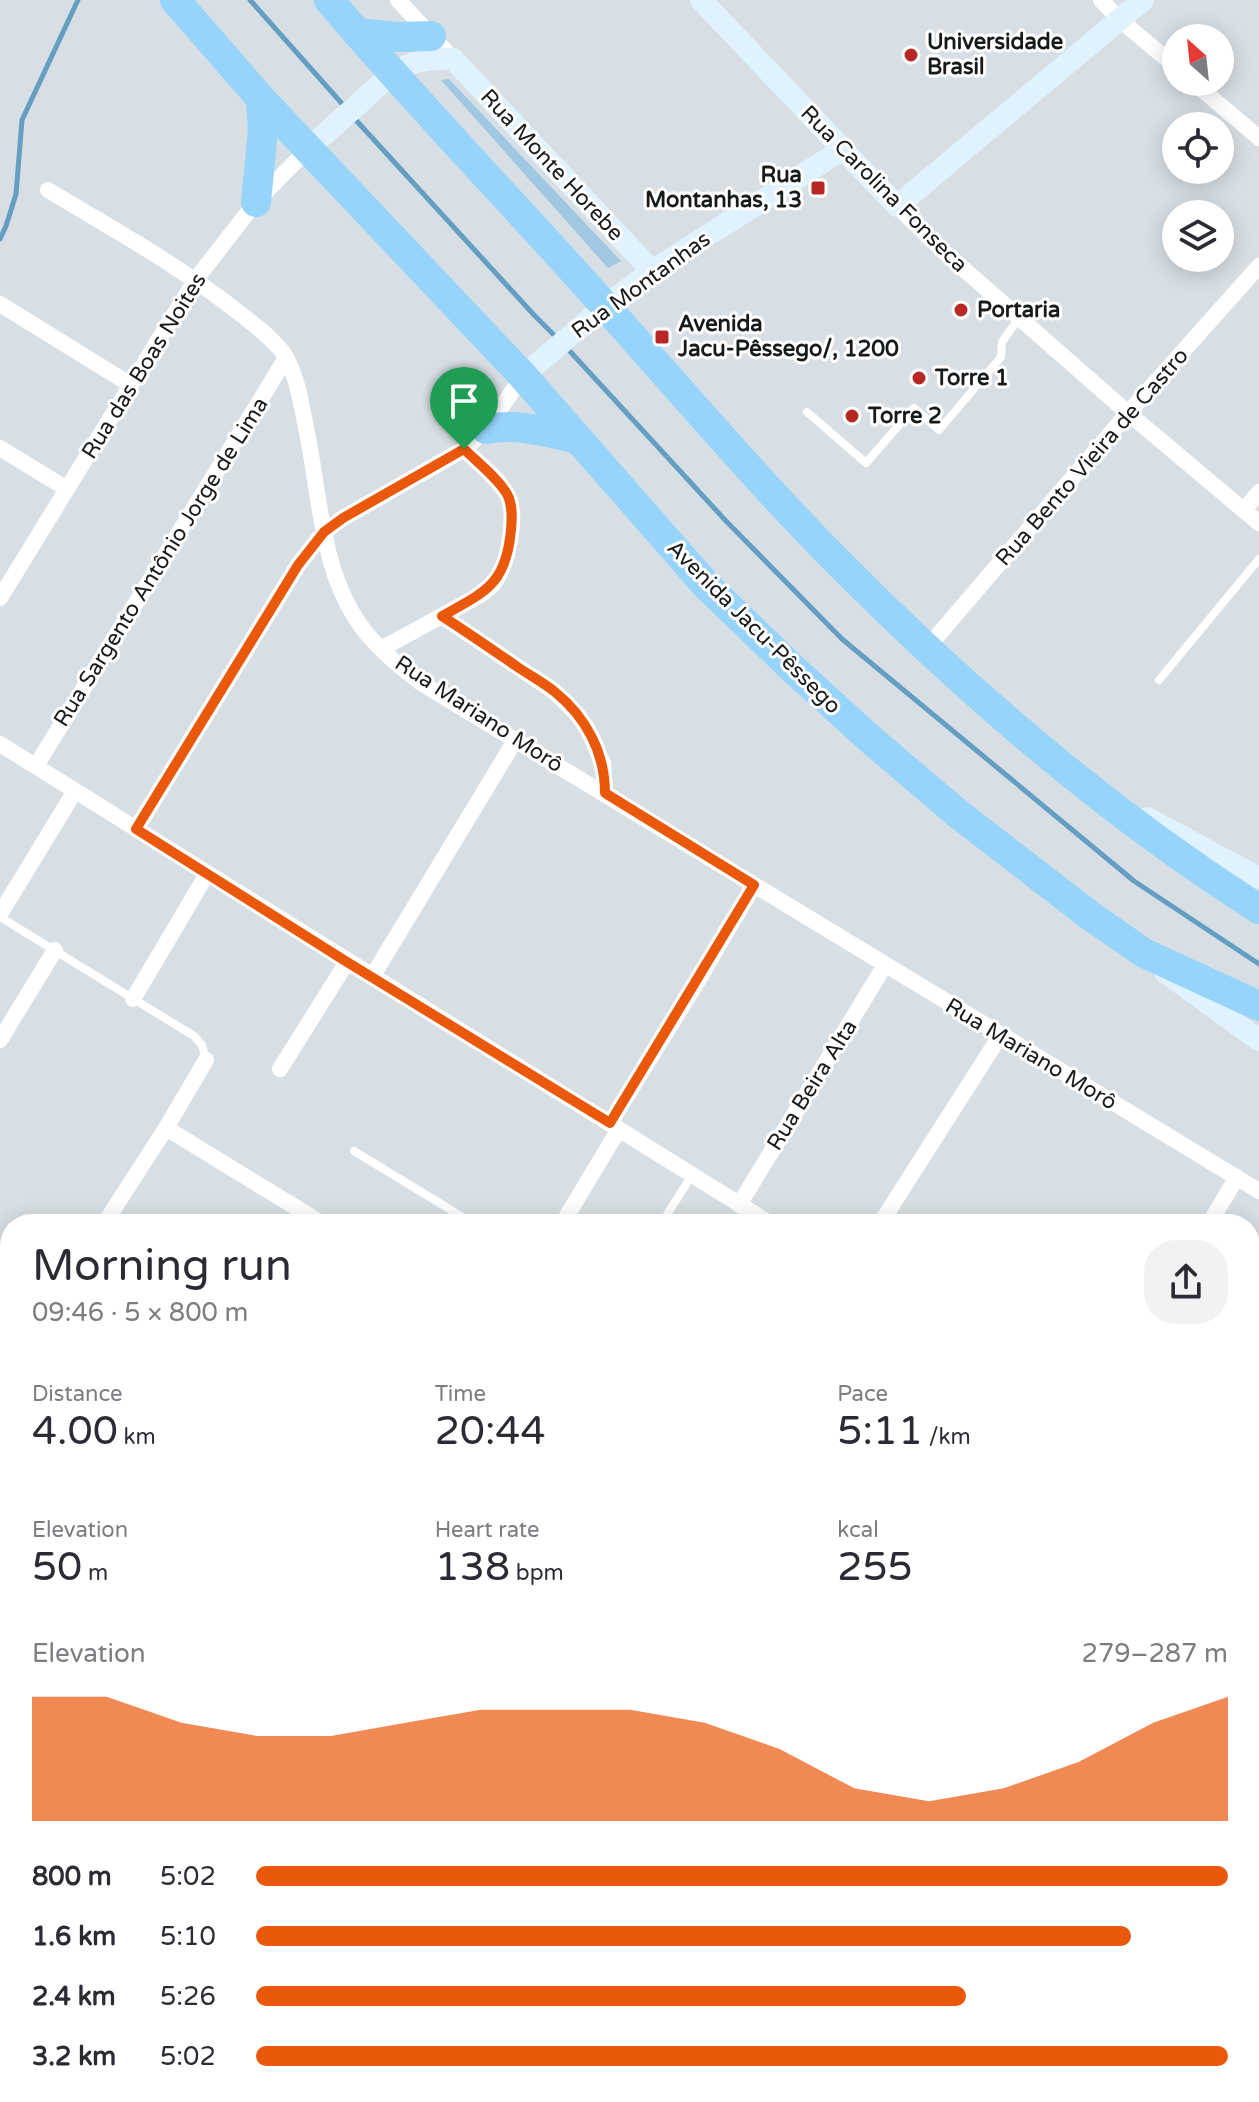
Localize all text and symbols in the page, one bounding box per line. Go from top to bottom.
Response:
north arrow [1162,24,1234,96]
map controls [1162,24,1234,272]
place label: Universidade Brasil [927,29,1063,80]
marker: Universidade Brasil [902,46,920,64]
street label: Rua Monte Horebe [475,84,629,246]
street label: Rua Carolina Fonseca [795,100,973,278]
button: locate [1162,112,1234,184]
place label: Rua Montanhas, 13 [645,162,802,213]
marker: Rua Montanhas, 13 [809,179,827,197]
button: layers [1162,200,1234,272]
street label: Rua Montanhas [567,226,715,344]
street label: Rua das Boas Noites [76,268,212,464]
place label: Portaria [977,297,1060,323]
marker: Portaria [952,301,970,319]
place label: Avenida Jacu-Pêssego/, 1200 [677,311,899,362]
marker: Avenida Jacu-Pêssego/, 1200 [653,328,671,346]
street label: Rua Bento Vieira de Castro [990,343,1194,571]
place label: Torre 1 [934,365,1009,391]
pin [430,367,498,449]
marker: Torre 1 [910,369,928,387]
icon: arrive [442,379,486,423]
street label: Rua Sargento Antônio Jorge de Lima [48,392,274,732]
place label: Torre 2 [867,403,942,429]
marker: Torre 2 [843,407,861,425]
street label: Avenida Jacu-Pêssego [662,535,846,719]
street label: Rua Mariano Morô [390,650,568,778]
street label: Rua Mariano Morô [941,993,1121,1115]
street label: Rua Beira Alta [761,1015,863,1155]
text: Morning run [32,1240,292,1293]
button: share [1144,1240,1228,1324]
text: 09:46 · 5 × 800 m [32,1297,248,1328]
text: Distance [32,1381,123,1407]
text: Time [435,1381,486,1407]
text: Pace [837,1381,888,1407]
text: 4.00 [32,1407,118,1455]
text: 20:44 [435,1407,546,1455]
text: 5:11 [837,1407,923,1455]
text: km [118,1424,156,1450]
text: /km [923,1424,971,1450]
text: Elevation [32,1517,128,1543]
text: Heart rate [435,1517,540,1543]
text: kcal [837,1517,879,1543]
text: 50 [32,1543,82,1591]
text: 138 [435,1543,510,1591]
text: 255 [837,1543,913,1591]
text: m [82,1560,108,1586]
text: bpm [510,1560,564,1586]
text: Elevation [32,1638,146,1669]
text: 279–287 m [1082,1638,1228,1669]
text: 800 m [32,1861,112,1892]
text: 5:02 [160,1861,216,1892]
text: 1.6 km [32,1921,116,1952]
text: 5:10 [160,1921,216,1952]
text: 2.4 km [32,1981,116,2012]
text: 5:26 [160,1981,216,2012]
text: 3.2 km [32,2041,116,2072]
text: 5:02 [160,2041,216,2072]

